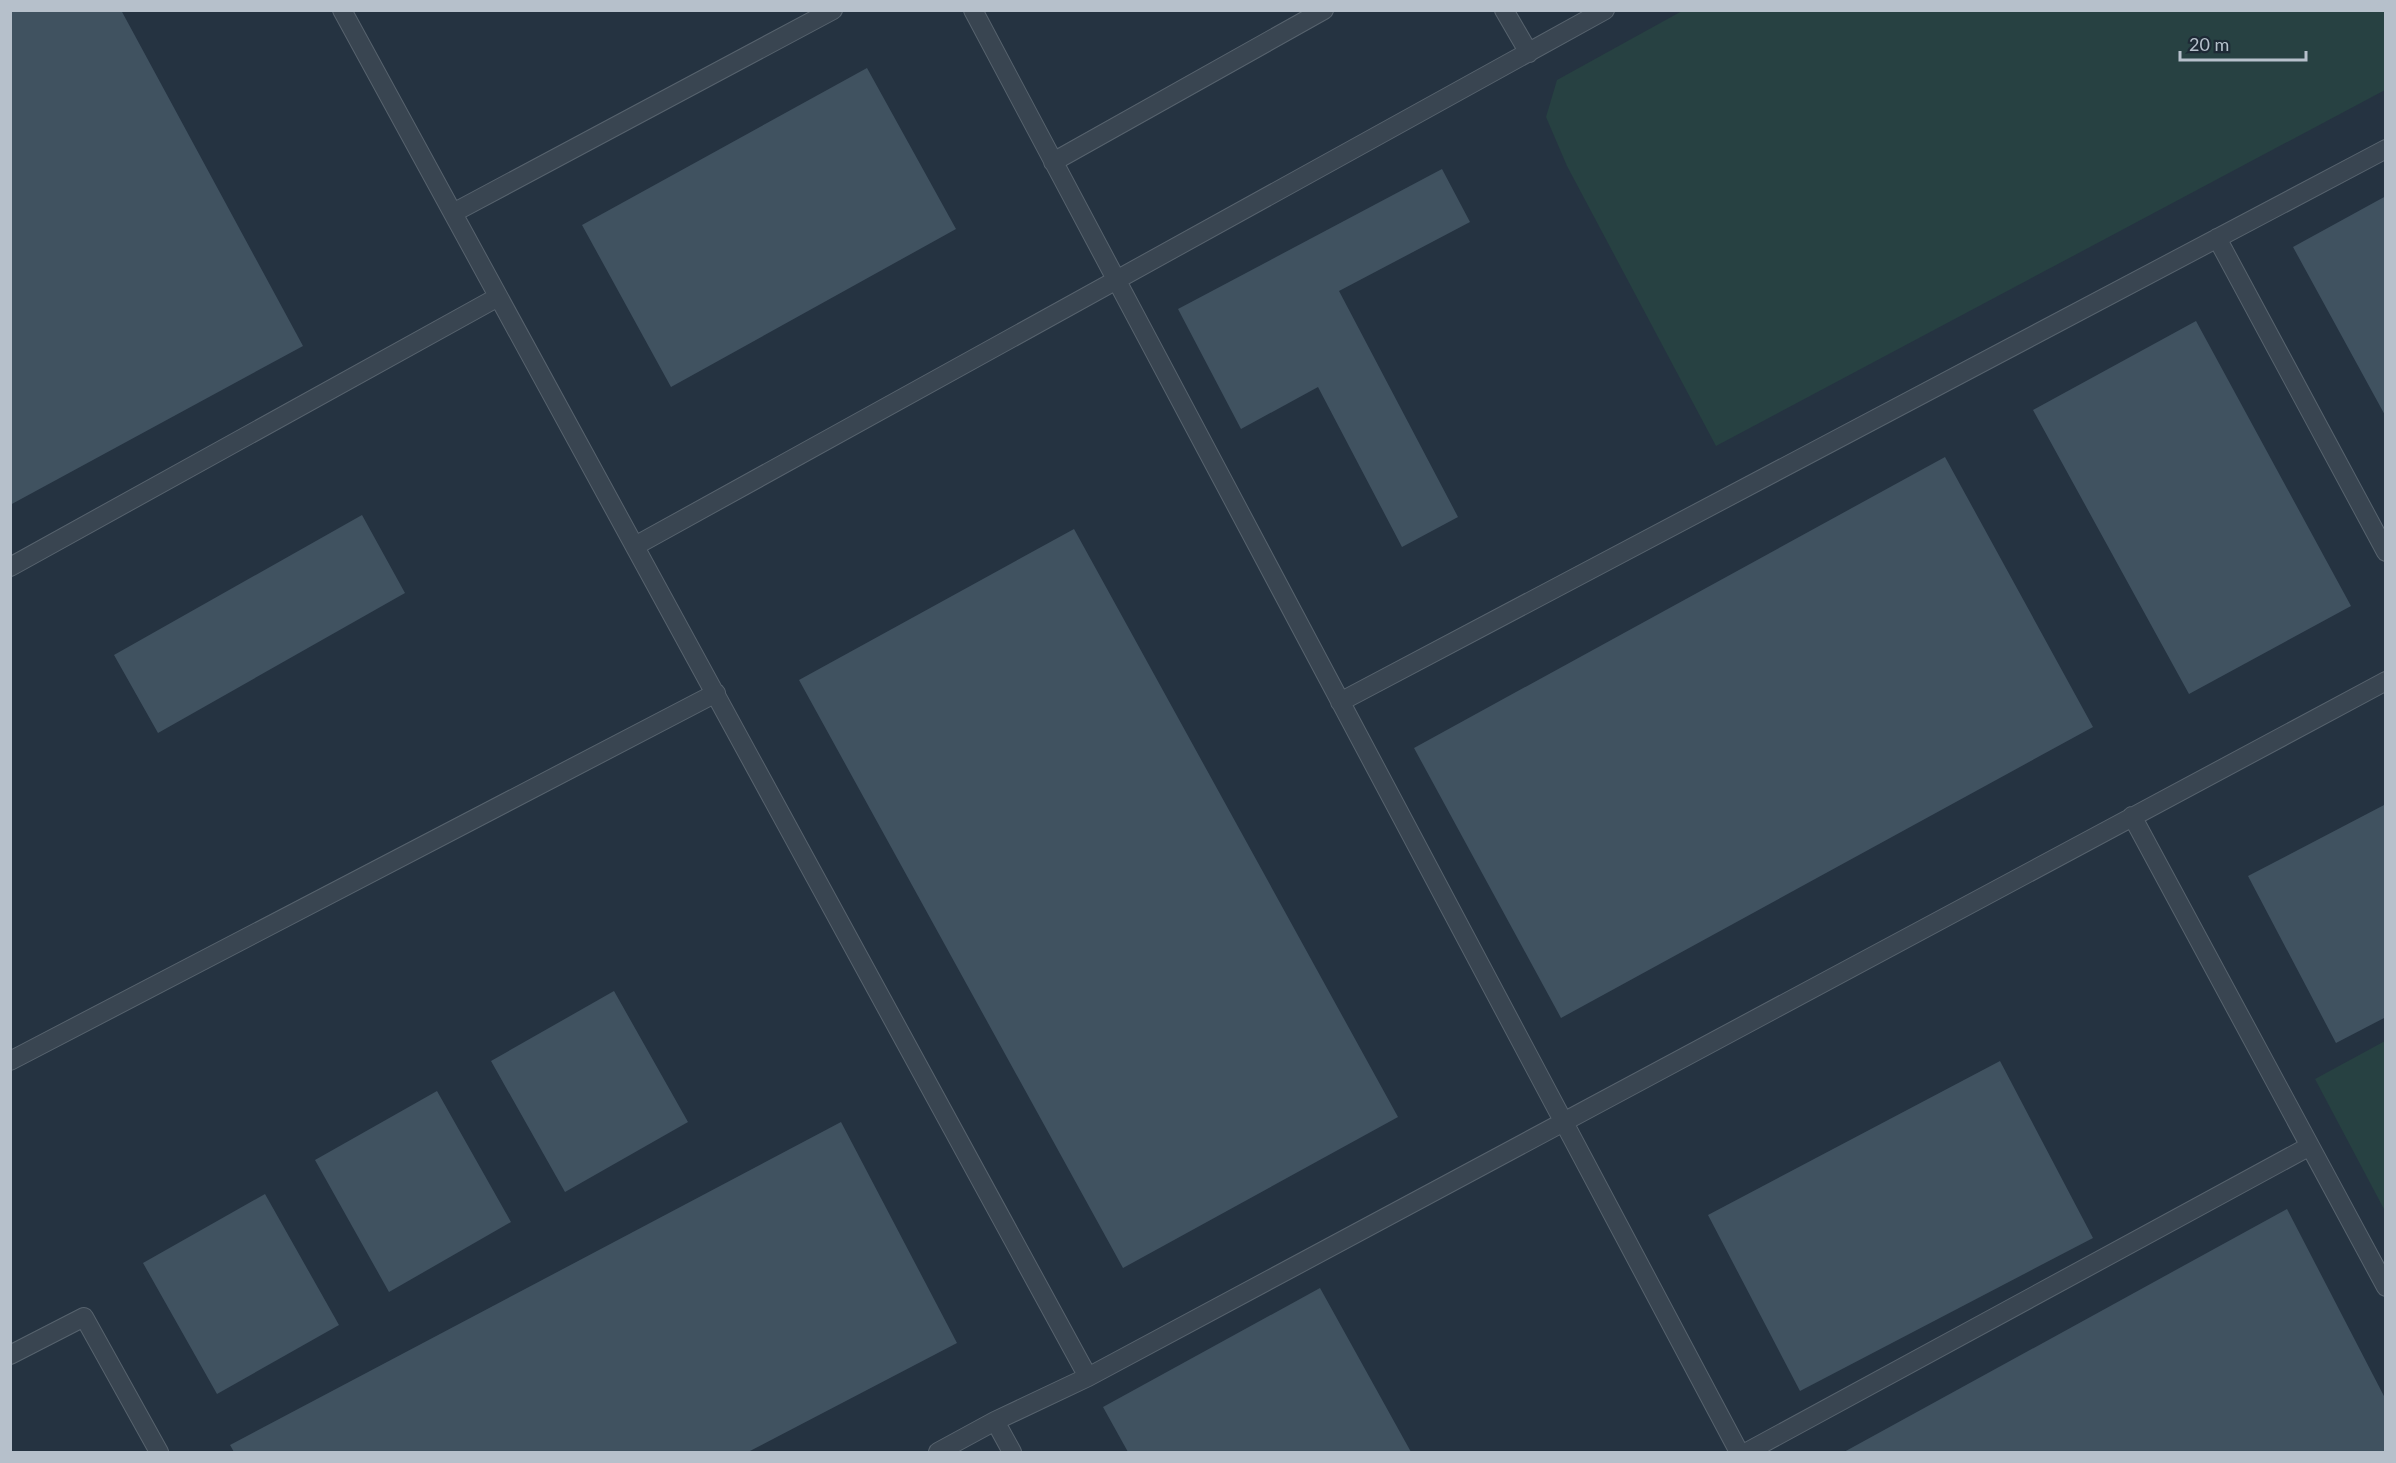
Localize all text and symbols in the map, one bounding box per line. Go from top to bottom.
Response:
scale bar [2180,24,2306,62]
text: 20 m [2189,33,2229,55]

